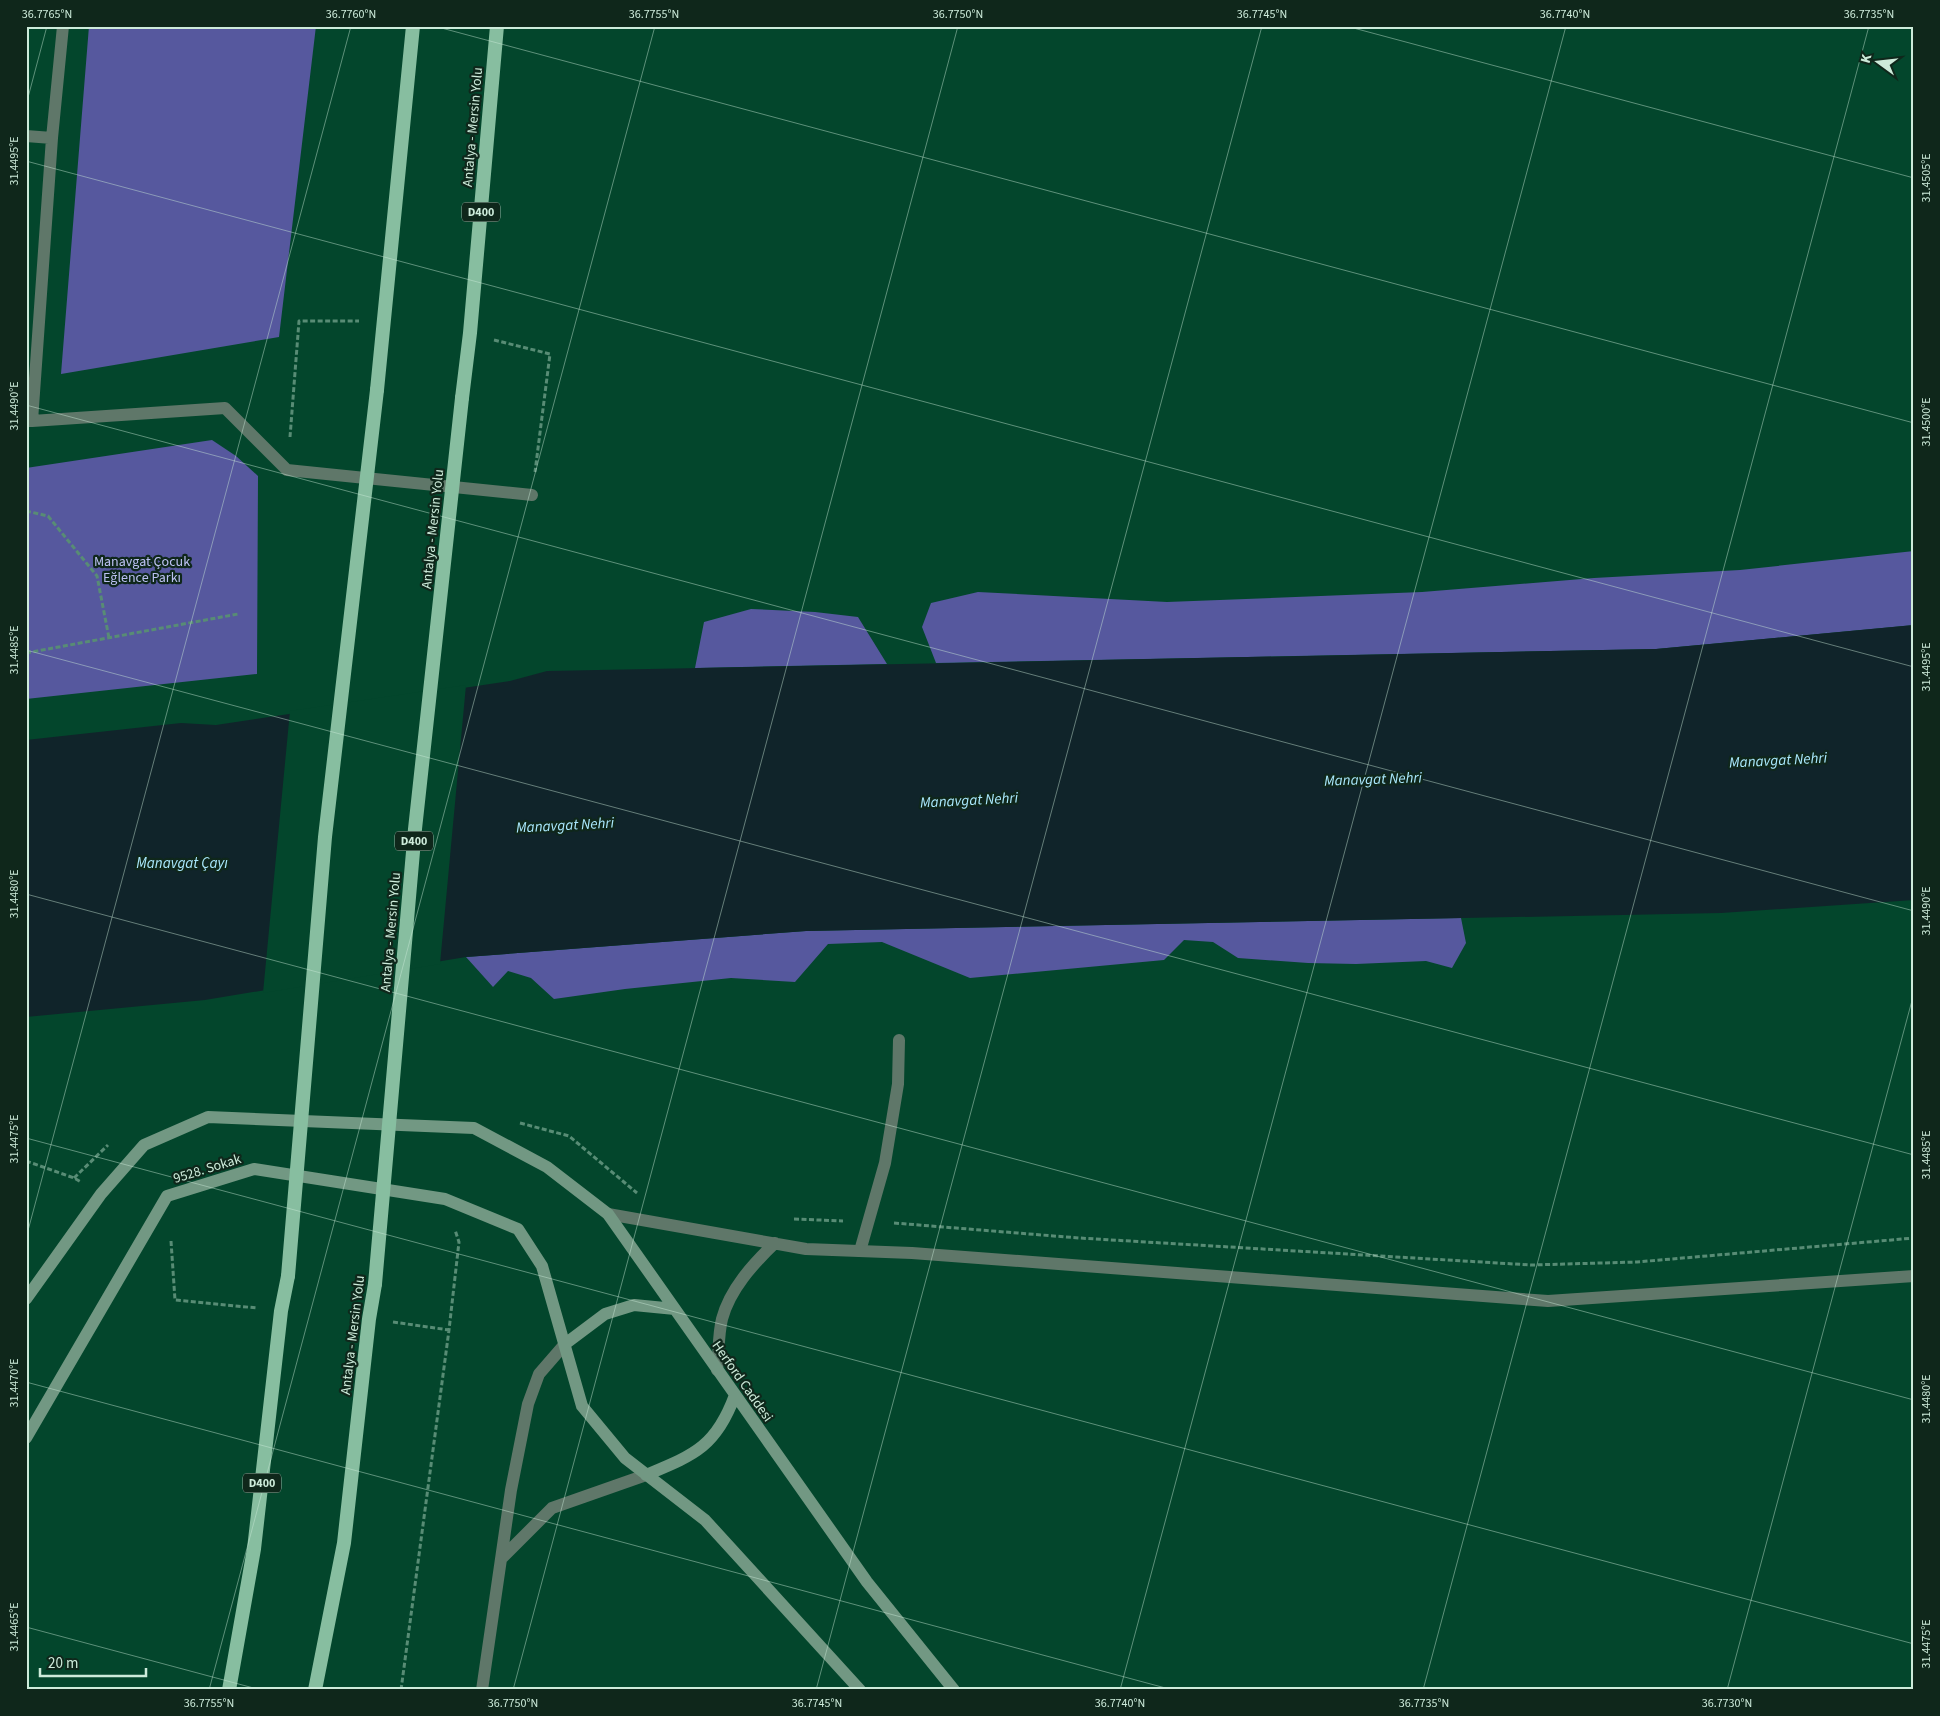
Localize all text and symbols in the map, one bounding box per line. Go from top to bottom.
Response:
text: 36.7765°N [22,6,72,23]
text: 36.7760°N [326,6,376,23]
text: 36.7755°N [629,6,679,23]
text: 36.7750°N [933,6,983,23]
text: 36.7745°N [1237,6,1287,23]
text: 36.7740°N [1540,6,1590,23]
text: 36.7735°N [1844,6,1894,23]
north arrow [1852,38,1902,88]
text: K [1856,52,1877,66]
street label: Antalya - Mersin Yolu [458,66,488,188]
text: 31.4495°E [6,136,23,186]
text: 31.4505°E [1918,153,1935,203]
road number: D400 [462,202,500,222]
text: 31.4490°E [6,381,23,431]
text: 31.4500°E [1918,397,1935,447]
street label: Antalya - Mersin Yolu [417,468,449,590]
park label: Manavgat Çocuk Eğlence Parkı [94,552,190,588]
text: 31.4485°E [6,625,23,675]
text: 31.4495°E [1918,642,1935,692]
water label: Manavgat Nehri [1729,747,1828,774]
water label: Manavgat Nehri [1324,767,1423,792]
water label: Manavgat Nehri [920,787,1019,814]
water label: Manavgat Nehri [516,812,615,839]
road number: D400 [395,831,433,850]
water label: Manavgat Çayı [136,853,228,874]
text: 31.4480°E [6,869,23,919]
street label: Antalya - Mersin Yolu [376,871,406,993]
text: 31.4490°E [1918,886,1935,936]
text: 31.4475°E [6,1114,23,1164]
text: 31.4485°E [1918,1130,1935,1180]
street label: 9528. Sokak [171,1149,244,1189]
street label: Antalya - Mersin Yolu [336,1274,370,1396]
street label: Herford Caddesi [707,1337,778,1426]
text: 31.4470°E [6,1358,23,1408]
text: 31.4480°E [1918,1374,1935,1424]
road number: D400 [243,1474,281,1492]
text: 31.4465°E [6,1602,23,1652]
text: 31.4475°E [1918,1619,1935,1669]
scale bar [40,1646,146,1678]
text: 20 m [48,1653,78,1674]
text: 36.7755°N [184,1695,234,1712]
text: 36.7750°N [488,1695,538,1712]
text: 36.7745°N [792,1695,842,1712]
text: 36.7740°N [1095,1695,1145,1712]
text: 36.7735°N [1399,1695,1449,1712]
text: 36.7730°N [1702,1695,1752,1712]

